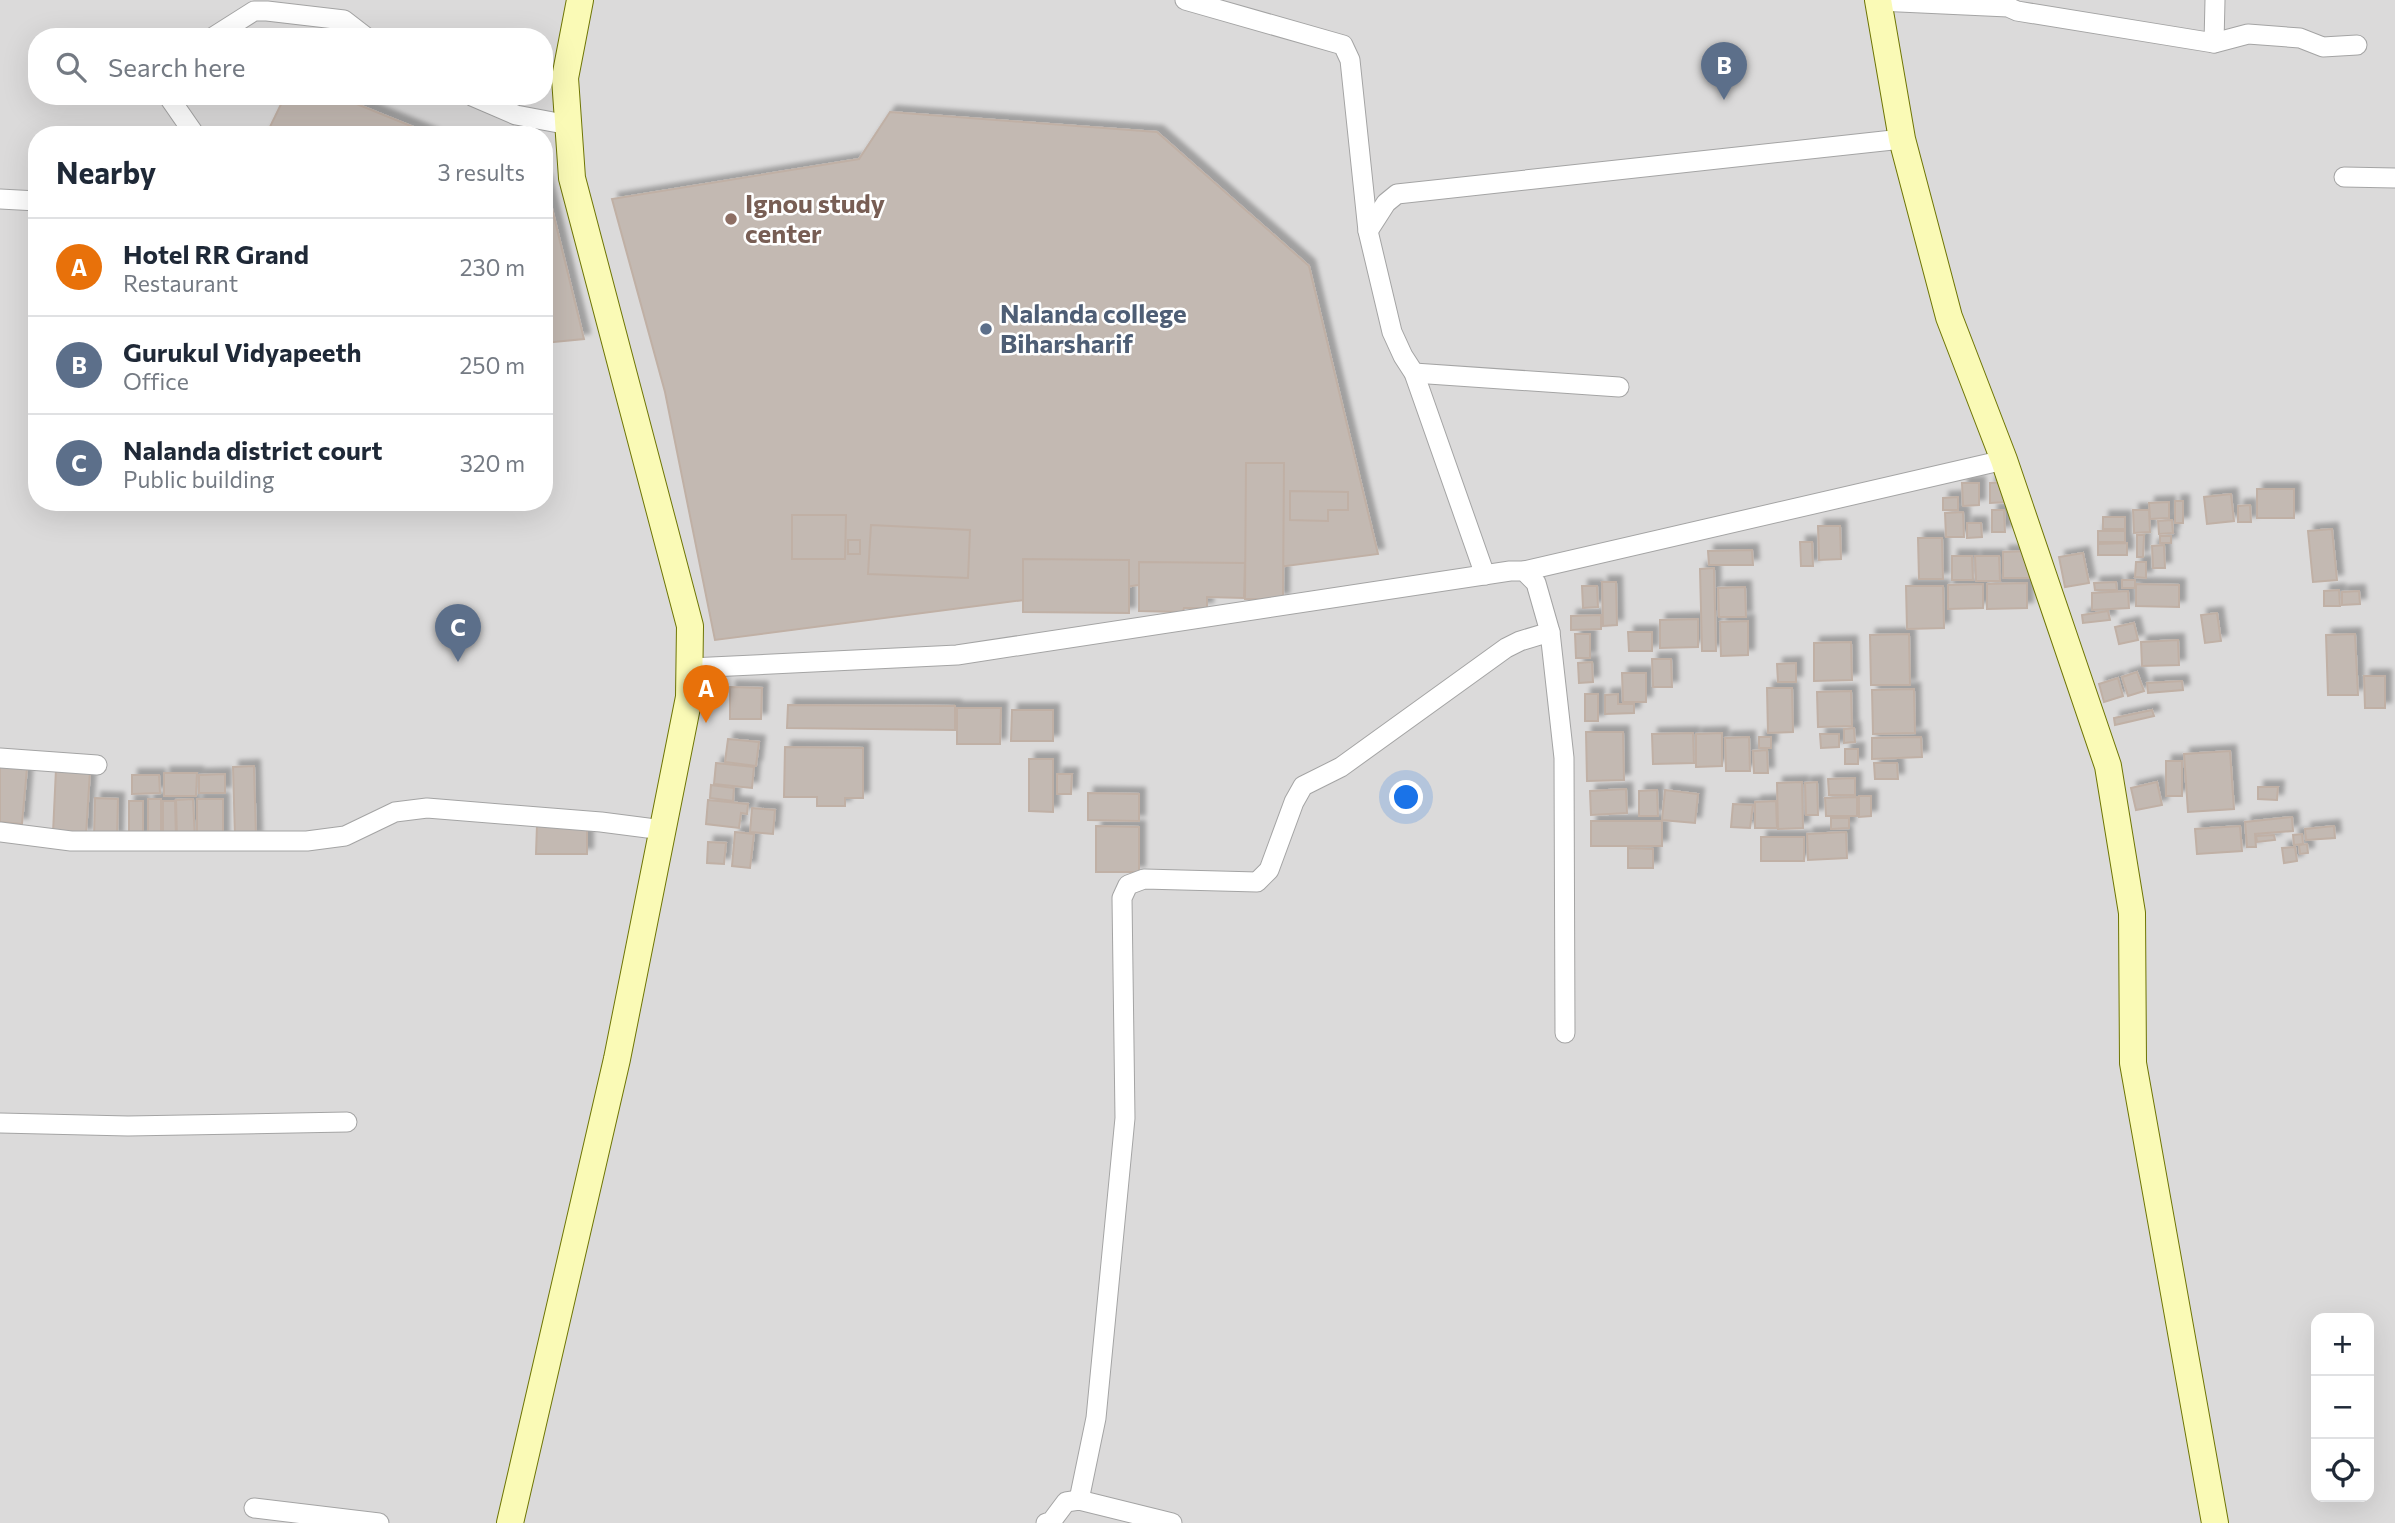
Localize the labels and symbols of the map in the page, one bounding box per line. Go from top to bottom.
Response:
pin: B [1701,42,1747,100]
place label: Ignou study center [745,187,885,248]
marker: Ignou study center [723,211,739,227]
place label: Nalanda college Biharsharif [1000,297,1187,358]
marker: Nalanda college Biharsharif [978,321,994,337]
pin: C [435,604,481,662]
pin: A [683,665,729,723]
your location [1389,780,1423,814]

